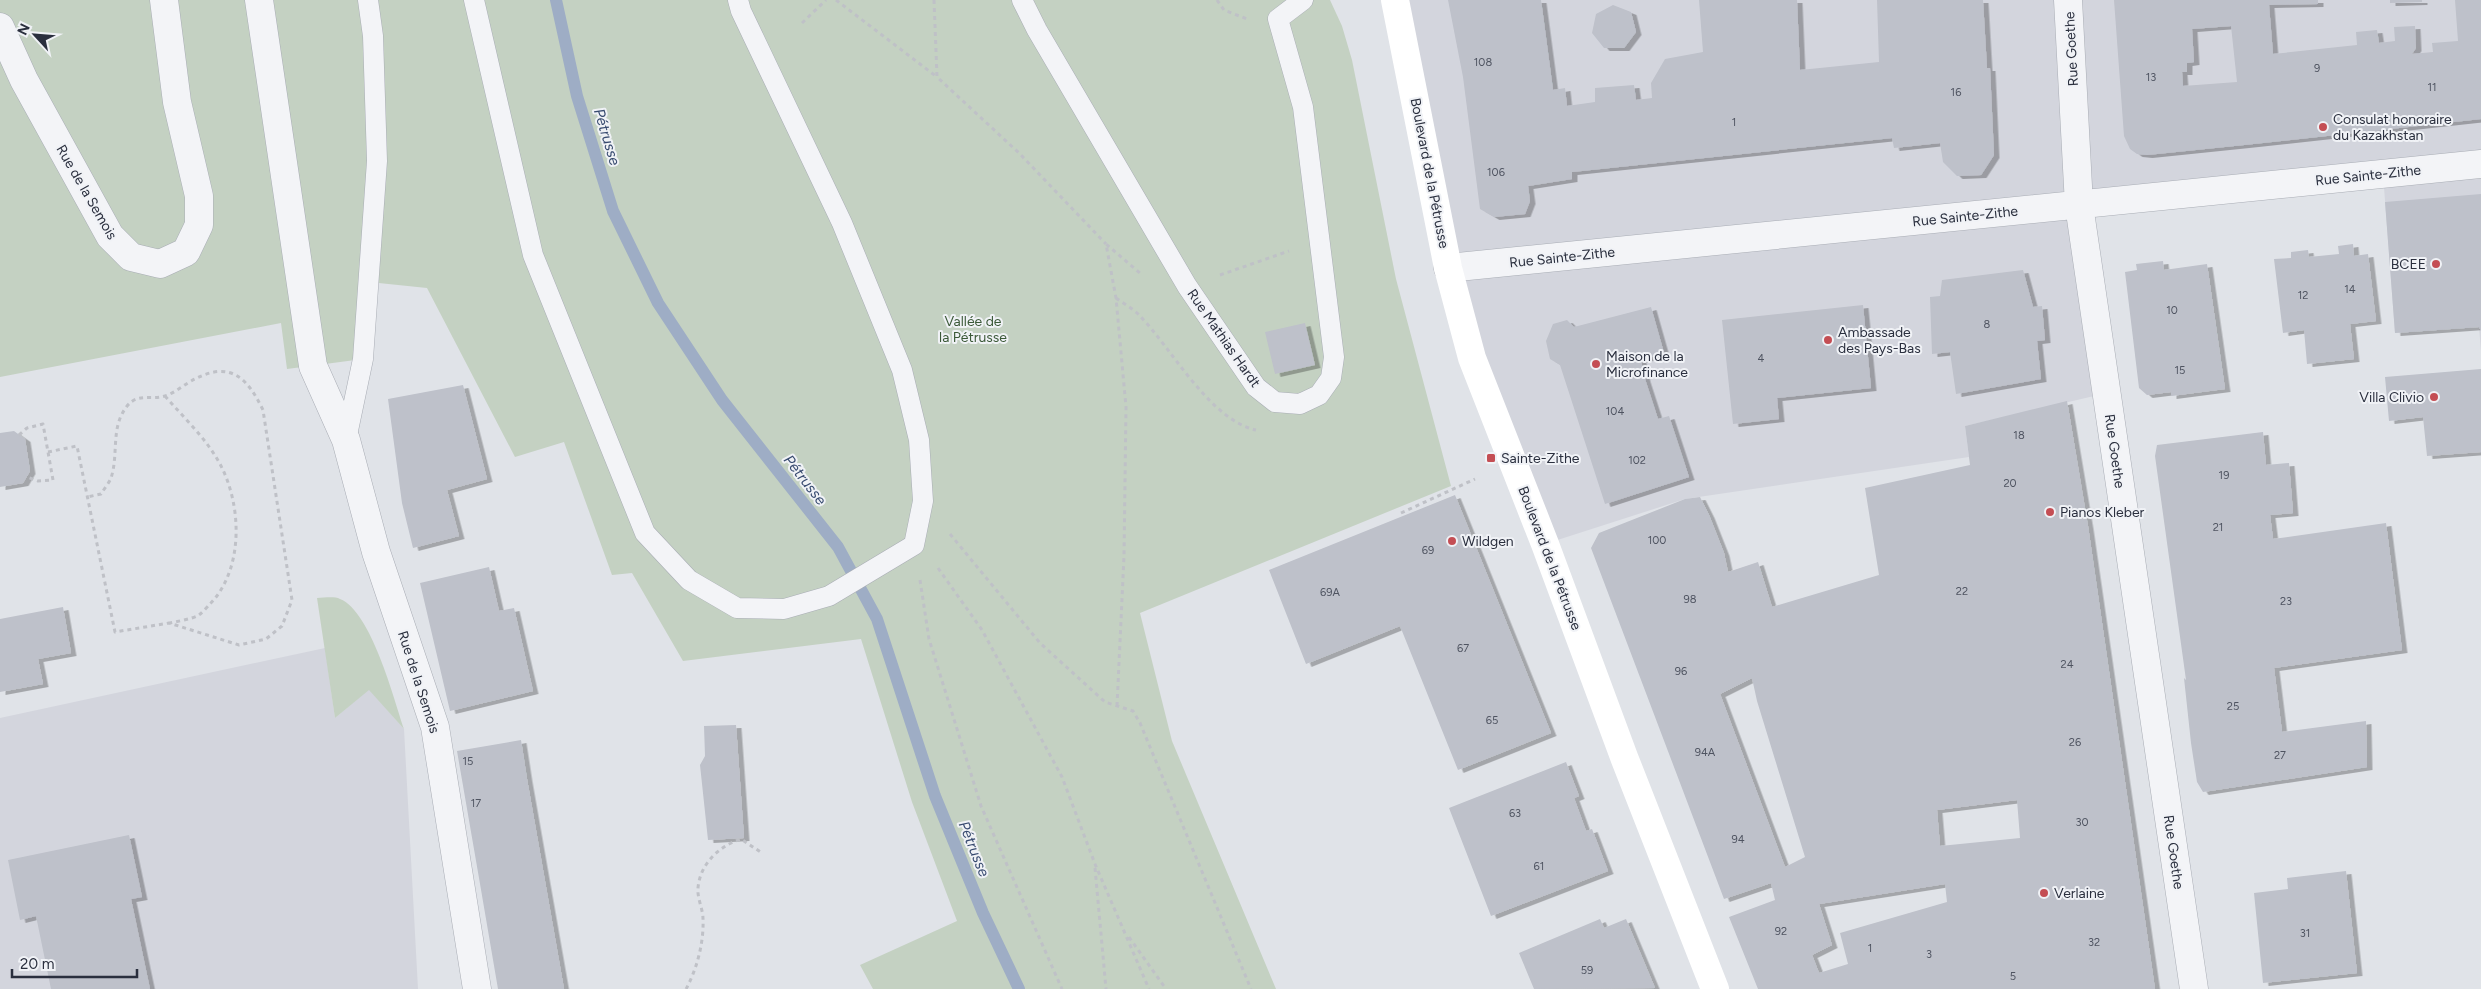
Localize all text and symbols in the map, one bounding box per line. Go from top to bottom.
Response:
north arrow [10,10,60,60]
street label: Rue Goethe [2061,11,2082,87]
text: N [14,21,34,38]
house number: 108 [1474,56,1492,69]
house number: 9 [2314,62,2320,75]
house number: 13 [2146,71,2156,84]
house number: 11 [2427,81,2437,94]
house number: 16 [1951,86,1961,99]
street label: Boulevard de la Pétrusse [1407,96,1452,250]
water label: Pétrusse [590,106,624,168]
place label: Consulat honoraire du Kazakhstan [2333,111,2452,144]
house number: 1 [1732,116,1736,129]
marker: Consulat honoraire du Kazakhstan [2317,121,2329,133]
street label: Rue de la Semois [53,142,121,243]
street label: Rue Sainte-Zithe [2314,161,2422,190]
house number: 106 [1487,166,1505,179]
street label: Rue Sainte-Zithe [1911,202,2019,231]
street label: Rue Sainte-Zithe [1508,243,1616,272]
place label: BCEE [2391,256,2426,273]
marker: BCEE [2430,258,2442,270]
house number: 14 [2344,283,2356,296]
street label: Rue Mathias Hardt [1183,286,1264,391]
house number: 12 [2298,289,2308,302]
house number: 10 [2166,304,2178,317]
park label: Vallée de la Pétrusse [939,313,1007,346]
house number: 8 [1984,318,1991,331]
place label: Ambassade des Pays-Bas [1838,324,1921,357]
marker: Ambassade des Pays-Bas [1822,334,1834,346]
place label: Maison de la Microfinance [1606,348,1688,381]
house number: 4 [1758,352,1765,365]
marker: Maison de la Microfinance [1590,358,1602,370]
house number: 15 [2175,364,2185,377]
place label: Villa Clivio [2359,389,2424,406]
marker: Villa Clivio [2428,391,2440,403]
house number: 104 [1606,405,1624,418]
street label: Rue Goethe [2101,413,2128,490]
house number: 18 [2013,429,2025,442]
place label: Sainte-Zithe [1501,450,1580,467]
water label: Pétrusse [780,451,830,509]
marker: Sainte-Zithe [1485,452,1497,464]
house number: 102 [1628,454,1646,467]
house number: 19 [2219,469,2229,482]
house number: 20 [2003,477,2017,490]
street label: Boulevard de la Pétrusse [1514,484,1585,633]
place label: Pianos Kleber [2060,504,2145,521]
marker: Pianos Kleber [2044,506,2056,518]
house number: 21 [2213,521,2223,534]
place label: Wildgen [1462,533,1514,550]
house number: 100 [1648,534,1666,547]
marker: Wildgen [1446,535,1458,547]
house number: 69 [1422,544,1434,557]
house number: 22 [1956,585,1968,598]
house number: 69A [1320,586,1340,599]
house number: 98 [1684,593,1697,606]
house number: 23 [2280,595,2292,608]
street label: Rue de la Semois [394,629,443,736]
house number: 67 [1457,642,1469,655]
house number: 24 [2061,658,2074,671]
house number: 96 [1675,665,1687,678]
house number: 25 [2227,700,2239,713]
house number: 65 [1486,714,1498,727]
house number: 26 [2069,736,2081,749]
house number: 94A [1695,746,1716,759]
house number: 27 [2274,749,2286,762]
house number: 15 [463,755,473,768]
house number: 17 [471,797,481,810]
house number: 63 [1509,807,1521,820]
street label: Rue Goethe [2160,814,2187,891]
house number: 30 [2075,816,2089,829]
water label: Pétrusse [955,819,993,879]
house number: 94 [1731,833,1745,846]
house number: 61 [1534,860,1544,873]
place label: Verlaine [2054,885,2105,902]
marker: Verlaine [2038,887,2050,899]
house number: 92 [1775,925,1787,938]
house number: 31 [2300,927,2310,940]
house number: 32 [2088,936,2100,949]
house number: 1 [1868,942,1872,955]
scale bar [12,946,138,978]
house number: 3 [1926,948,1932,961]
text: 20 m [20,955,54,973]
house number: 59 [1581,964,1593,977]
house number: 5 [2010,970,2016,983]

